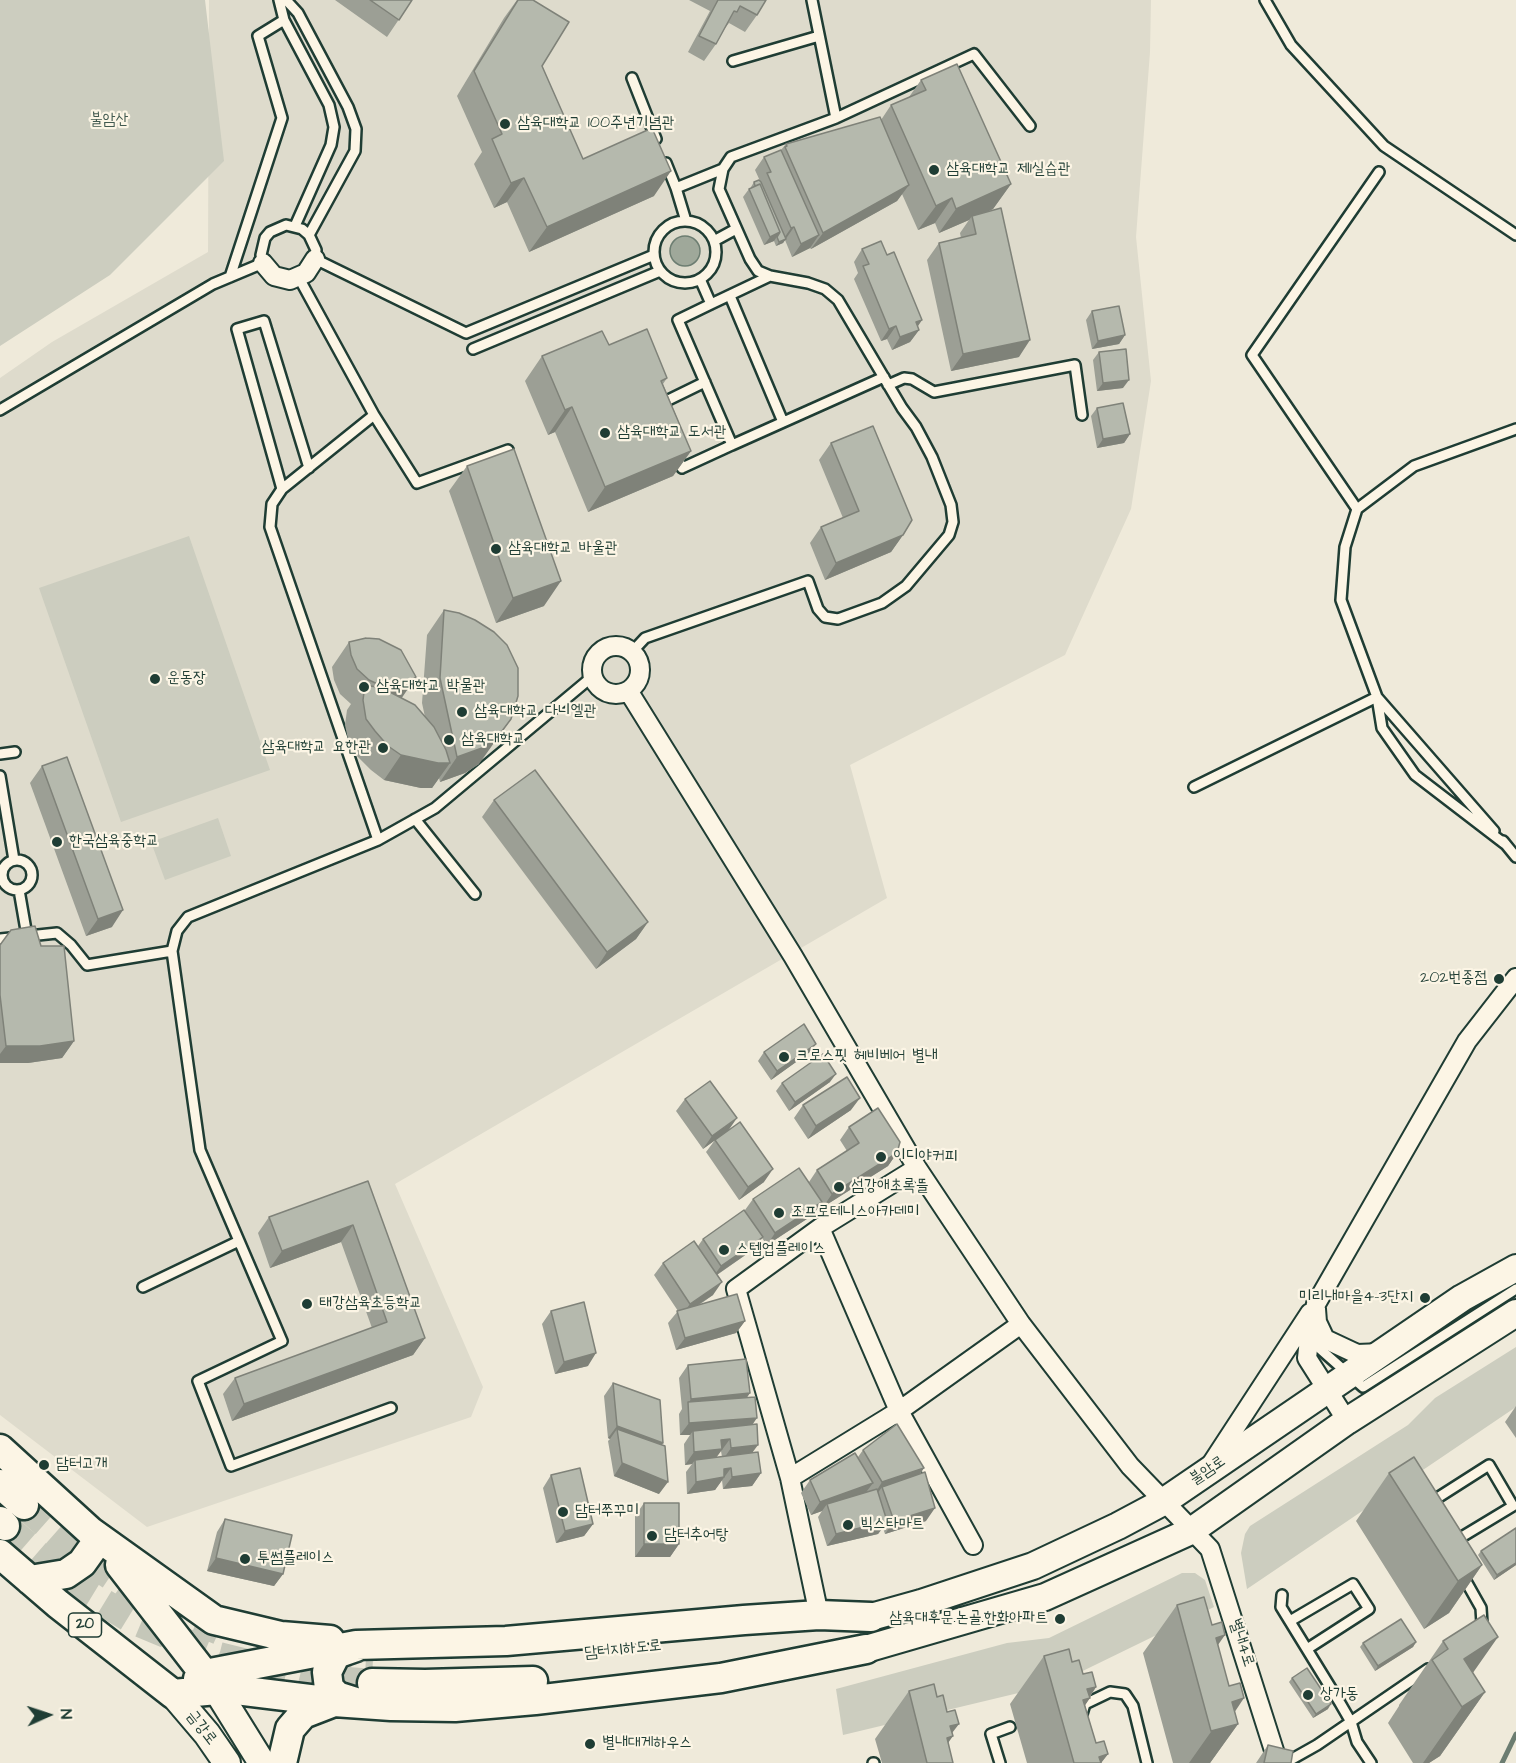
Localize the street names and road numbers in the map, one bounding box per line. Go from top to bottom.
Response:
street label: 불암로 [1187,1452,1229,1490]
road number: 20 [68,1613,101,1637]
street label: 별내4로 [1224,1616,1258,1670]
street label: 담터지하도로 [584,1636,662,1664]
street label: 금강로 [182,1707,220,1749]

